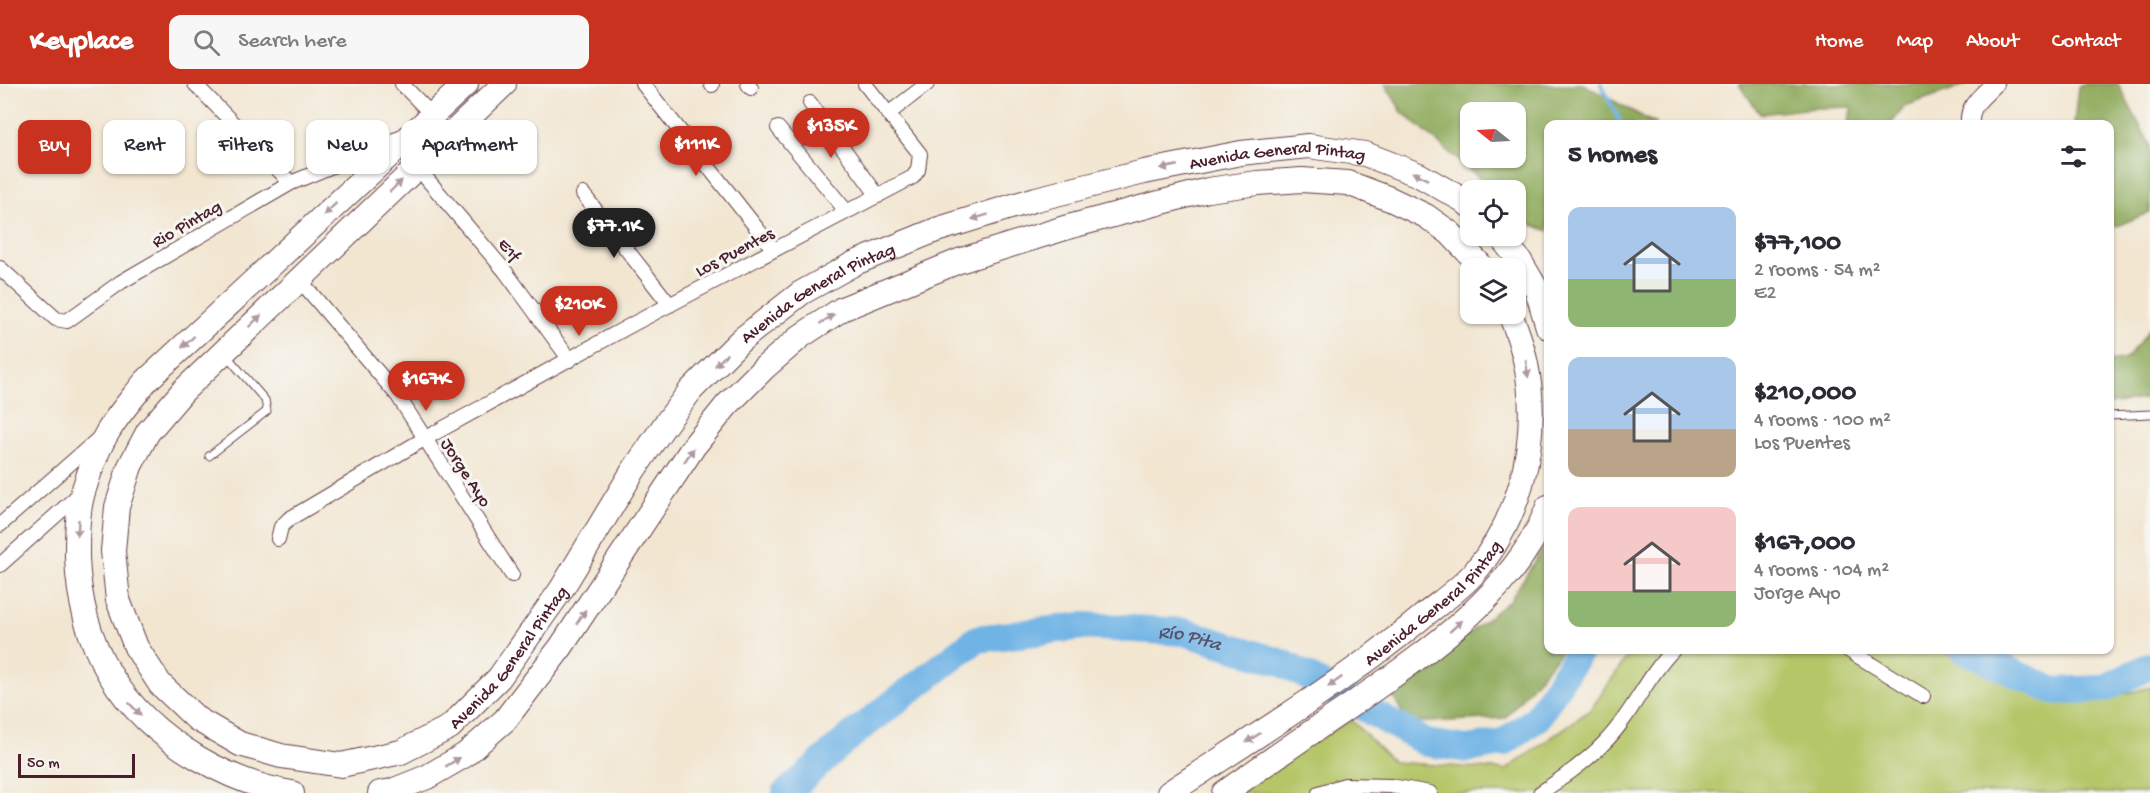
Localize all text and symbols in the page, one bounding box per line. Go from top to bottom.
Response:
search box [169,15,589,69]
text: Keyplace [30,26,133,59]
icon: search [190,26,223,59]
text: Search here [238,29,347,55]
text: Home [1815,30,1863,55]
text: Map [1896,30,1933,55]
text: About [1966,30,2019,55]
text: Contact [2052,30,2120,55]
north arrow [1460,102,1526,168]
map controls [1460,102,1526,324]
pin: $135K [789,108,873,159]
text: $135K [807,116,855,139]
chip: Buy [18,120,91,174]
chip: Rent [103,120,185,174]
chip: Filters [197,120,294,174]
chip: New [306,120,389,174]
chip: Apartment [401,120,537,174]
pin: $111K [654,126,738,177]
text: $111K [674,134,718,157]
street label: Avenida General Pintag [1188,138,1367,176]
icon: filters [2057,140,2090,173]
text: 5 homes [1568,141,1657,172]
one-way arrow [1159,163,1178,172]
one-way arrow [1412,171,1429,181]
one-way arrow [388,180,402,194]
button: locate [1460,180,1526,246]
street label: Rio Pintag [149,197,226,253]
one-way arrow [323,202,338,216]
pin: $77.1K [565,208,663,259]
one-way arrow [971,212,989,222]
text: $77.1K [586,216,642,239]
street label: Los Puentes [692,223,779,283]
text: $77,100 [1754,229,1841,260]
icon: home [1616,231,1688,303]
street label: E1f [492,235,525,268]
street label: Avenida General Pintag [737,240,899,349]
button: layers [1460,258,1526,324]
text: 2 rooms · 54 m² [1754,260,1881,283]
text: E2 [1754,283,1776,306]
pin: $210K [537,286,621,337]
text: $210K [554,294,604,317]
one-way arrow [818,313,834,325]
one-way arrow [248,315,262,329]
one-way arrow [181,335,196,348]
one-way arrow [714,353,728,368]
one-way arrow [1522,360,1531,379]
pin: $167K [384,361,468,412]
text: $167K [402,369,450,392]
text: $210,000 [1754,379,1856,410]
icon: home [1616,381,1688,453]
text: 4 rooms · 100 m² [1754,410,1891,433]
text: Los Puentes [1754,433,1850,456]
street label: Jorge Ayo [435,435,495,512]
one-way arrow [683,447,694,463]
one-way arrow [74,519,83,538]
text: $167,000 [1754,529,1855,560]
icon: home [1616,531,1688,603]
street label: Avenida General Pintag [1361,537,1507,672]
text: 4 rooms · 104 m² [1754,560,1889,583]
street label: Avenida General Pintag [446,583,574,735]
text: Jorge Ayo [1754,583,1841,606]
one-way arrow [575,609,586,625]
one-way arrow [1448,620,1463,633]
water label: Río Pita [1157,622,1225,658]
one-way arrow [1328,676,1344,688]
one-way arrow [127,702,142,716]
one-way arrow [1245,732,1261,744]
scale bar [18,751,135,778]
text: 50 m [27,755,60,774]
one-way arrow [445,757,461,768]

